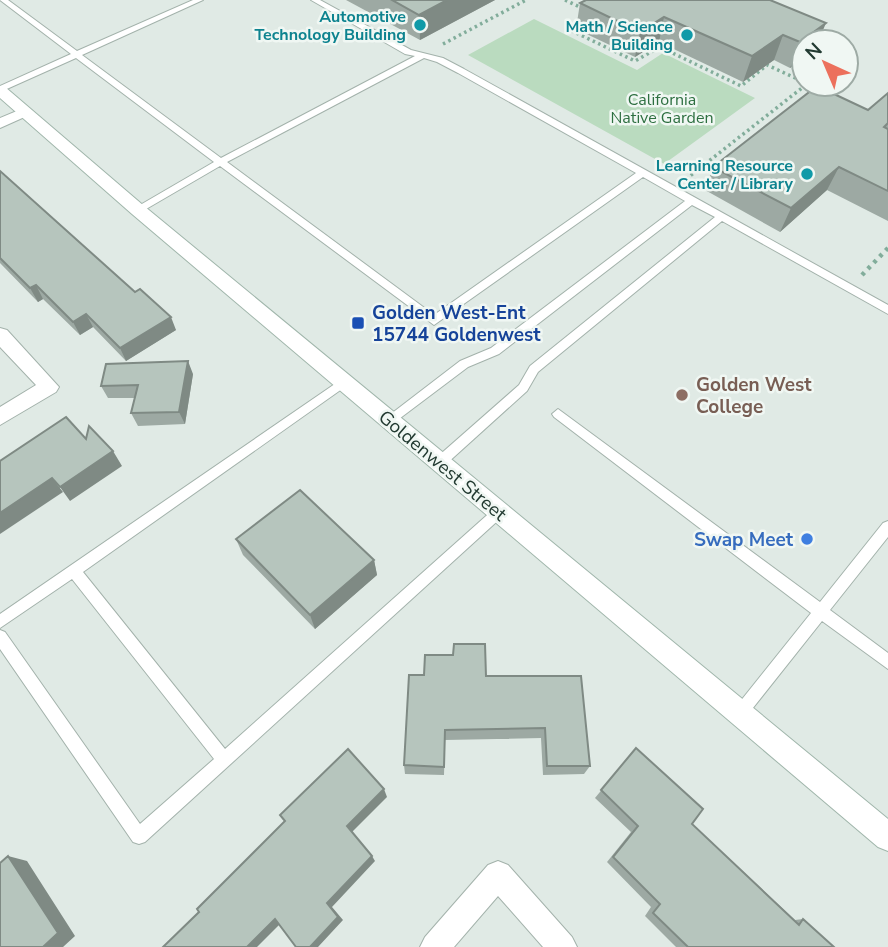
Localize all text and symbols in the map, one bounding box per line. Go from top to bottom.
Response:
place label: Automotive Technology Building [254,6,406,46]
place label: Math / Science Building [565,16,673,56]
marker: Automotive Technology Building [412,17,428,33]
marker: Math / Science Building [679,27,695,43]
north arrow [790,28,860,98]
text: N [800,37,828,66]
park label: California Native Garden [610,89,714,129]
place label: Learning Resource Center / Library [656,155,794,195]
marker: Learning Resource Center / Library [799,166,815,182]
place label: Golden West-Ent 15744 Goldenwest [372,300,541,348]
marker: Golden West-Ent 15744 Goldenwest [350,315,366,331]
place label: Golden West College [696,372,812,420]
marker: Golden West College [674,387,690,403]
street label: Goldenwest Street [373,404,512,527]
place label: Swap Meet [694,527,794,553]
marker: Swap Meet [799,531,815,547]

